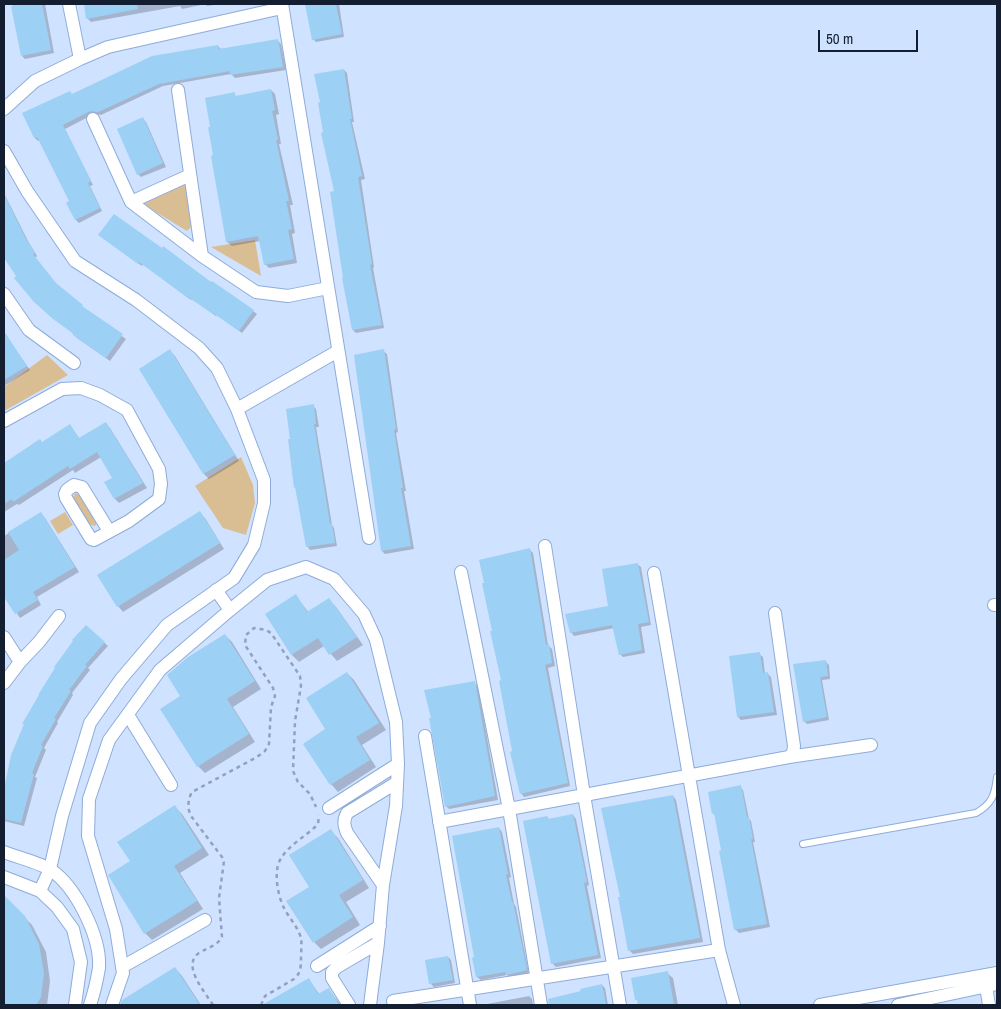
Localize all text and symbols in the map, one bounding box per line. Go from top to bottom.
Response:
scale bar [821,20,921,52]
text: 50 m [826,28,853,49]

